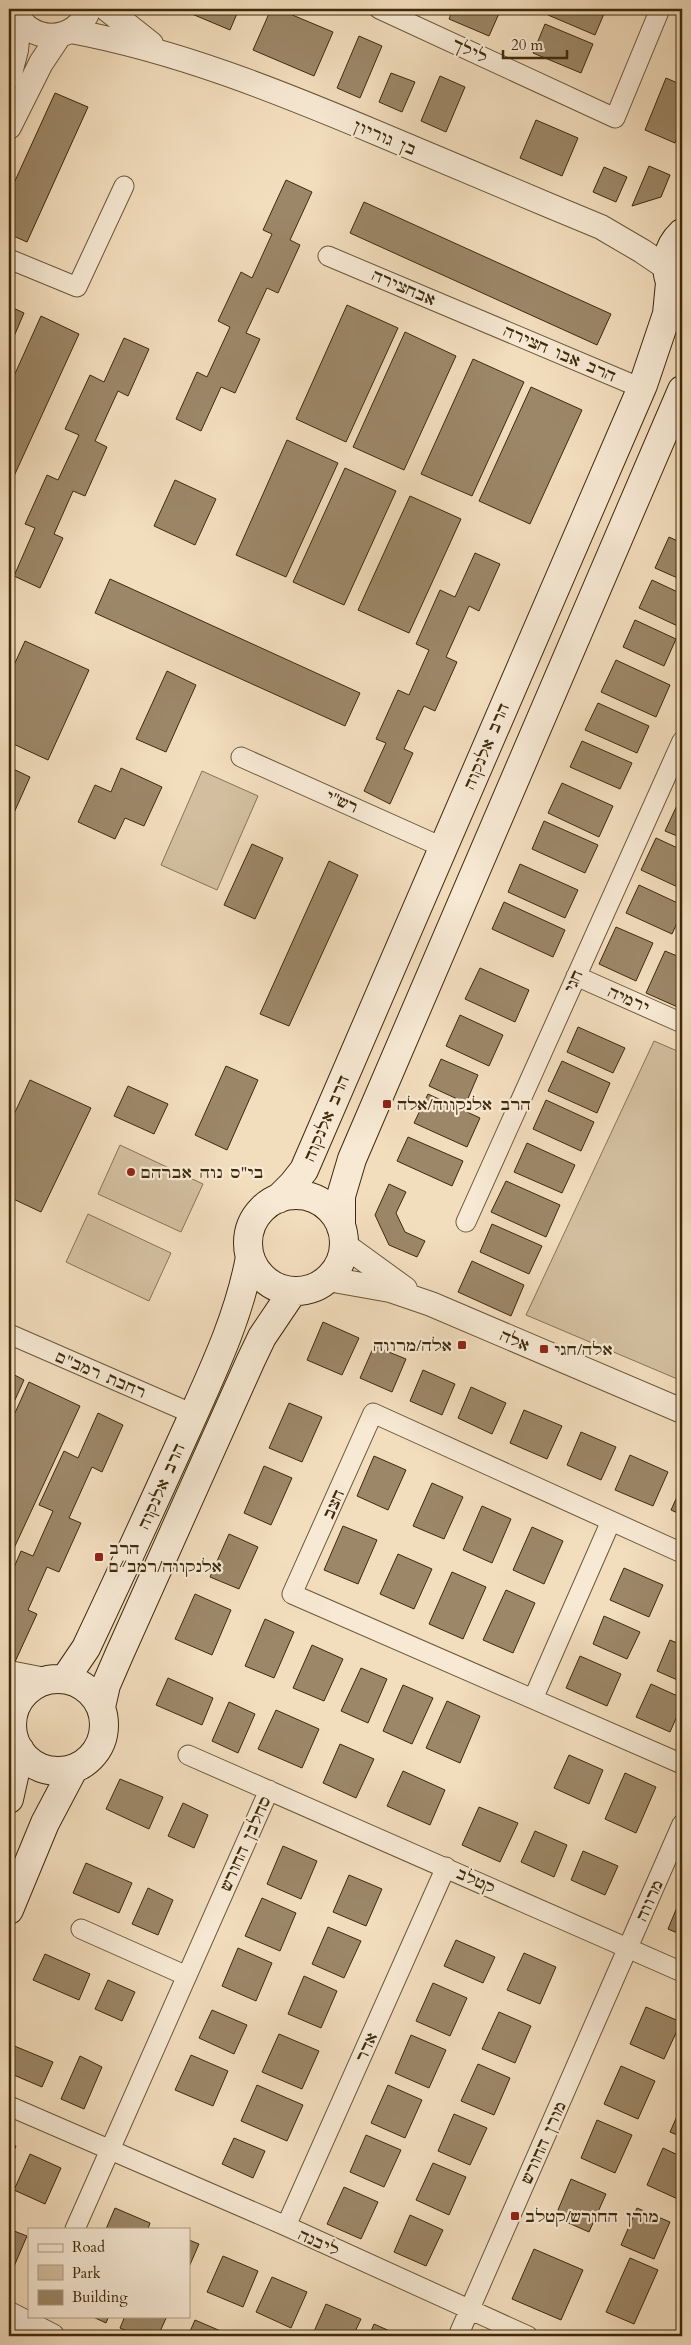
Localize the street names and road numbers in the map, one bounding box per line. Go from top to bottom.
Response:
street label: לילך [448,33,491,69]
street label: בן גוריון [350,115,420,161]
street label: אבחצירה [368,265,439,311]
street label: הרב אבו חצירה [500,320,619,388]
street label: הרב אלנקוה [459,700,515,793]
street label: רש"י [322,785,361,819]
street label: חגי [559,966,589,996]
street label: ירמיה [604,981,653,1019]
street label: הרב אלנקוה [299,1072,355,1165]
street label: אלה [496,1325,533,1357]
street label: רחבת רמב"ם [52,1346,149,1404]
street label: הרב אלנקוה [133,1440,191,1533]
street label: חצב [318,1486,350,1523]
street label: סחלבן החורש [215,1792,277,1894]
street label: קטלב [453,1863,499,1899]
street label: מרווה [631,1876,669,1925]
street label: אדר [351,2029,383,2066]
street label: מורן החורש [516,2098,572,2187]
street label: ליבנה [294,2224,343,2262]

